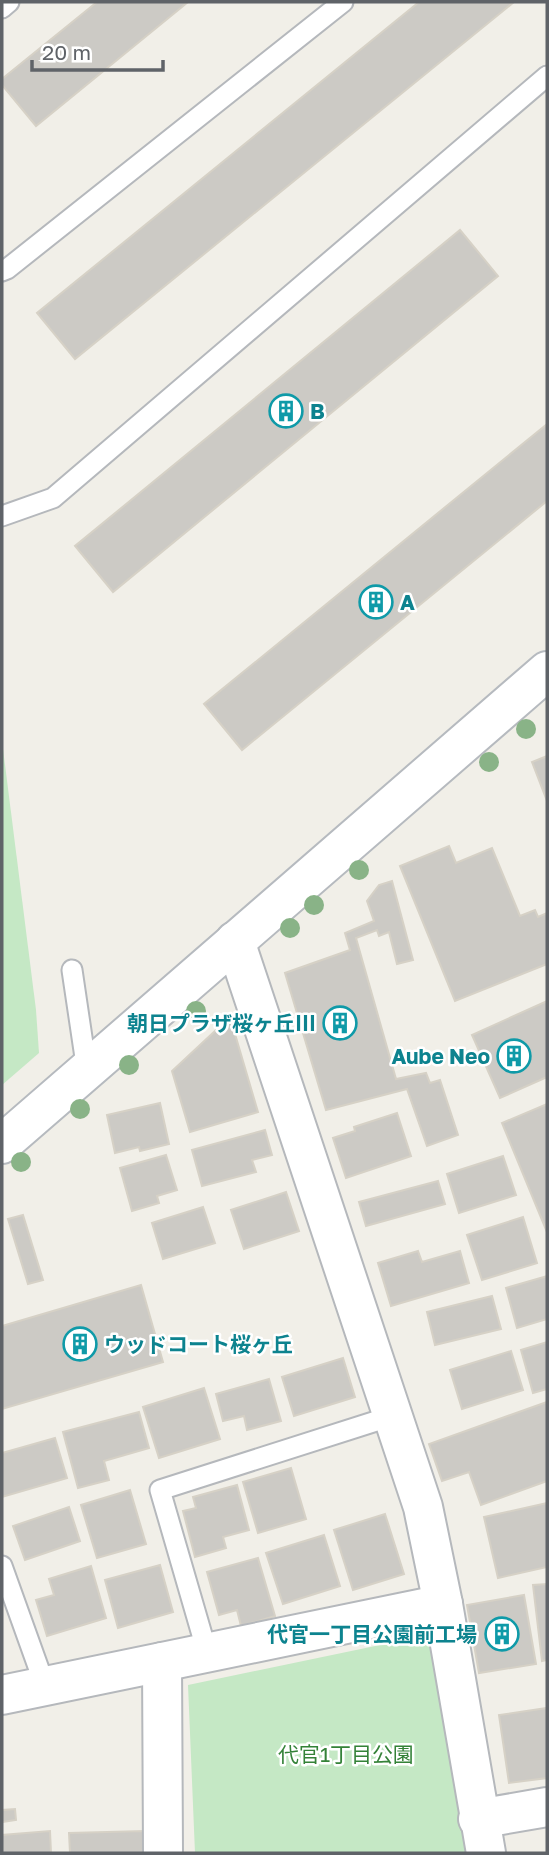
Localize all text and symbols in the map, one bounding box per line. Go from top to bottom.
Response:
scale bar [32,28,163,72]
text: 20 m [42,39,91,65]
building icon: B [267,392,305,430]
place label: B [310,398,325,424]
building icon: A [357,583,395,621]
place label: A [400,589,415,615]
building icon: 朝日プラザ桜ヶ丘Ⅲ [321,1004,359,1042]
place label: 朝日プラザ桜ヶ丘Ⅲ [127,1010,316,1036]
building icon: Aube Neo [495,1037,533,1075]
place label: Aube Neo [391,1043,490,1069]
building icon: ウッドコート桜ヶ丘 [61,1325,99,1363]
place label: ウッドコート桜ヶ丘 [104,1331,293,1357]
building icon: 代官一丁目公園前工場 [483,1615,521,1653]
place label: 代官一丁目公園前工場 [267,1621,477,1647]
park label: 代官1丁目公園 [278,1741,414,1767]

